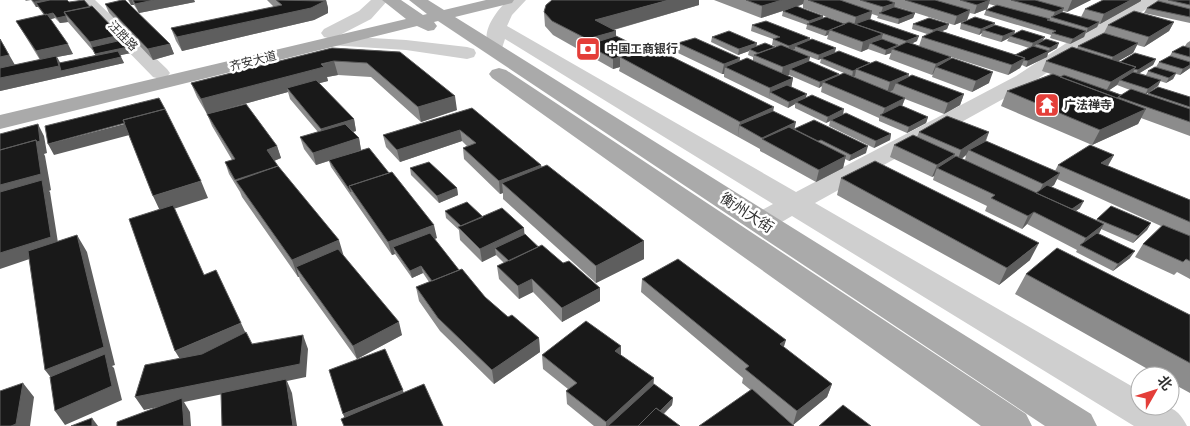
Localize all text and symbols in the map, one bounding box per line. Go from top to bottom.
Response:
street label: 汪胜路 [105,18,141,54]
bank icon: 中国工商银行 [575,36,601,62]
place label: 中国工商银行 [606,42,678,56]
street label: 齐安大道 [228,48,278,74]
temple icon: 广法禅寺 [1034,92,1060,118]
place label: 广法禅寺 [1064,98,1112,112]
street label: 衡州大街 [717,189,777,237]
north arrow [1130,366,1180,416]
text: 北 [1154,372,1176,393]

